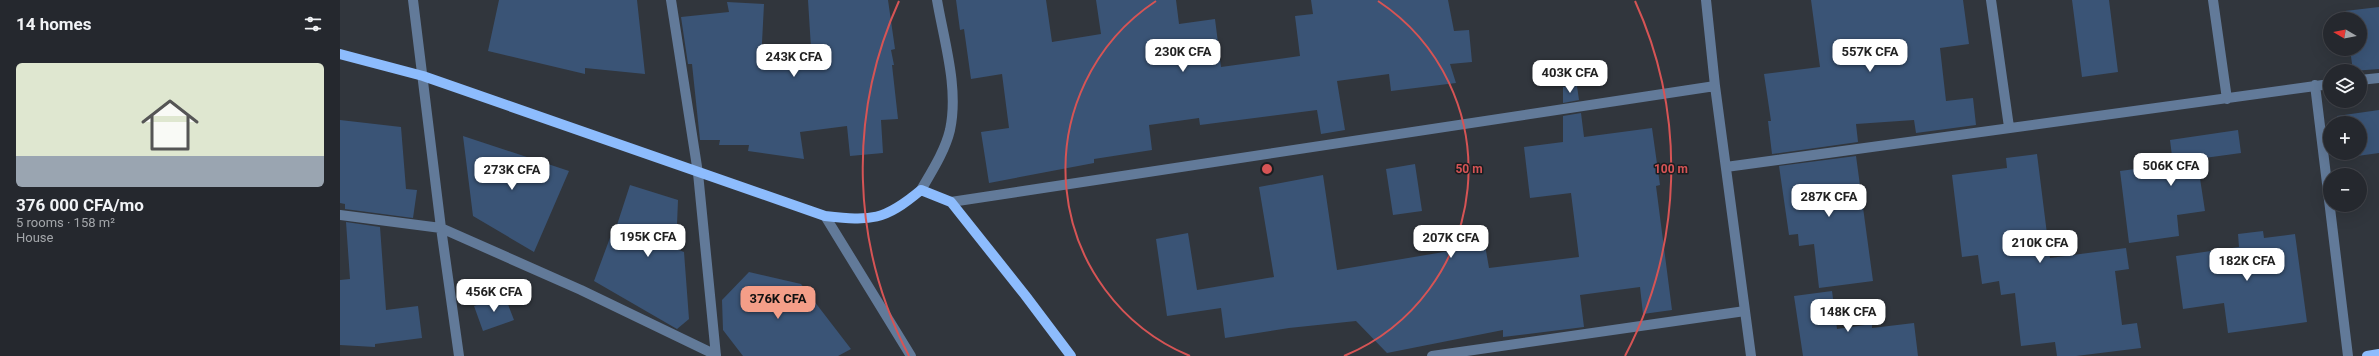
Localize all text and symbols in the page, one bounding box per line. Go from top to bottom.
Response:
north arrow [2323,12,2367,56]
map controls [2323,12,2367,212]
icon: filters [302,13,324,35]
text: 14 homes [16,14,92,34]
pin: 230K CFA [1142,39,1224,73]
pin: 557K CFA [1829,39,1911,73]
pin: 243K CFA [753,44,835,78]
text: 230K CFA [1154,44,1212,59]
text: 557K CFA [1841,44,1899,59]
text: 243K CFA [765,49,823,64]
pin: 403K CFA [1529,60,1611,94]
button: layers [2323,64,2367,108]
text: 403K CFA [1541,65,1599,80]
icon: home [134,89,206,161]
button: + [2323,116,2367,160]
pin: 506K CFA [2130,153,2212,187]
pin: 273K CFA [471,157,553,191]
text: 506K CFA [2142,158,2200,173]
text: 273K CFA [483,162,541,177]
centre of rings [1260,162,1274,176]
text: 50 m [1455,162,1483,176]
text: 100 m [1654,162,1688,176]
button: − [2323,168,2367,212]
pin: 287K CFA [1788,184,1870,218]
text: 287K CFA [1800,189,1858,204]
text: 376 000 CFA/mo [16,195,144,215]
text: 5 rooms · 158 m² [16,215,115,230]
pin: 195K CFA [607,224,689,258]
pin: 207K CFA [1410,225,1492,259]
text: 195K CFA [619,229,677,244]
text: House [16,230,53,245]
text: 207K CFA [1422,230,1480,245]
pin: 210K CFA [1999,230,2081,264]
text: 210K CFA [2011,235,2069,250]
pin: 182K CFA [2206,248,2288,282]
text: 182K CFA [2218,253,2276,268]
pin: 456K CFA [453,279,535,313]
text: 456K CFA [465,284,523,299]
pin: 376K CFA [737,286,819,320]
text: 376K CFA [749,291,807,306]
pin: 148K CFA [1807,299,1889,333]
text: 148K CFA [1819,304,1877,319]

